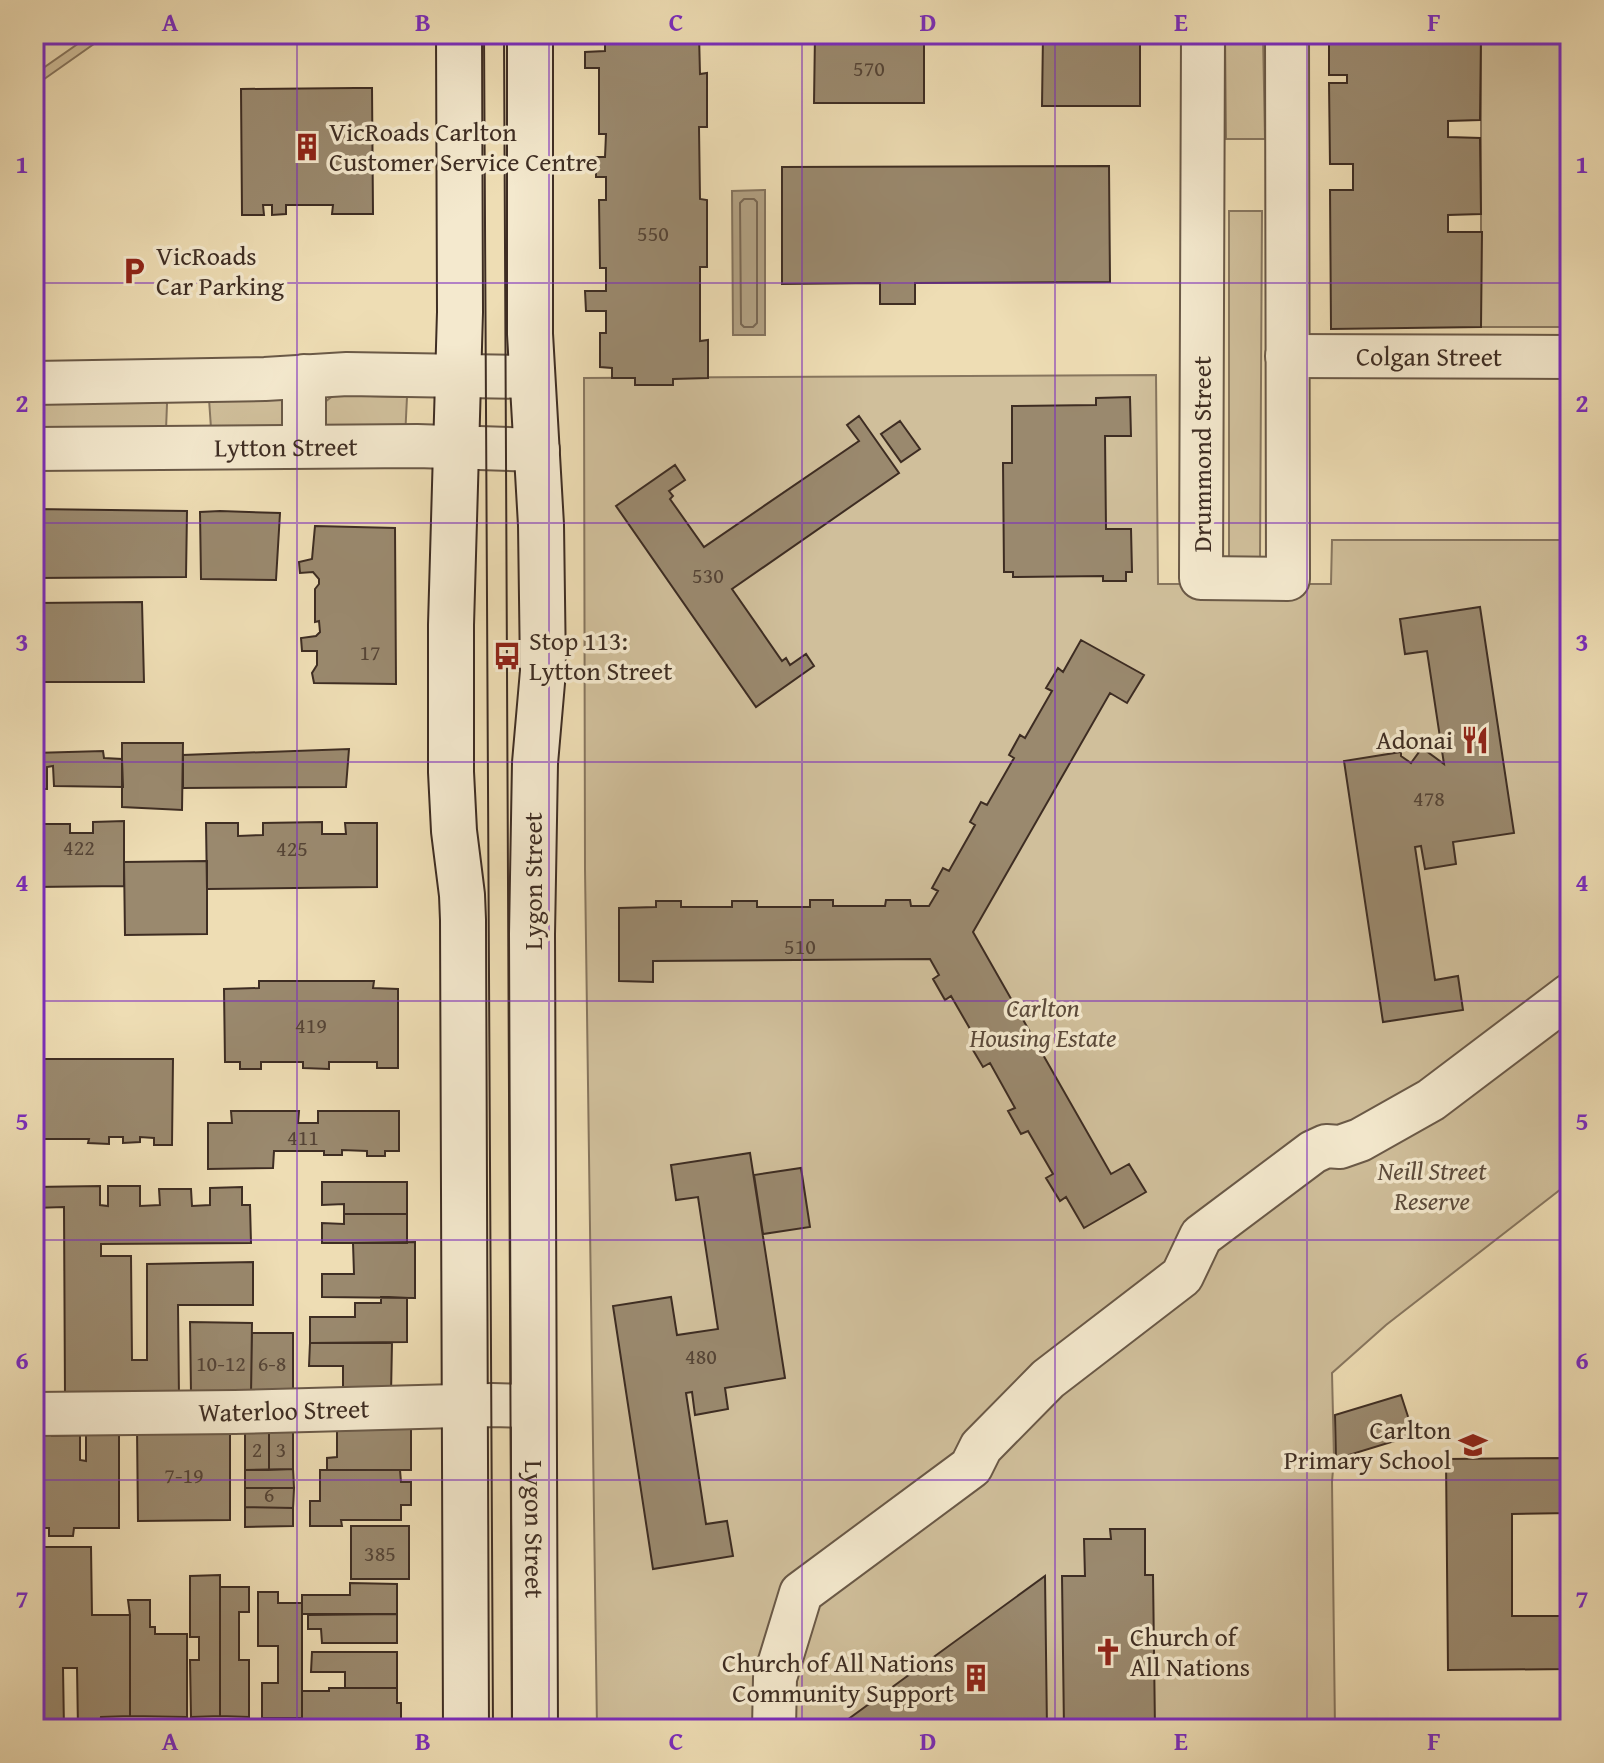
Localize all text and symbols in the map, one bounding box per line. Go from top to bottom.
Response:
text: A [162,2,179,41]
text: B [415,2,431,41]
text: C [669,2,683,41]
text: D [920,2,936,41]
text: E [1174,2,1188,41]
text: F [1427,2,1441,41]
house number: 570 [853,52,885,84]
place label: VicRoads Carlton Customer Service Centre [329,112,598,181]
building icon: VicRoads Carlton Customer Service Centre [292,132,322,162]
text: 1 [15,144,29,183]
text: 1 [1575,144,1589,183]
house number: 550 [637,217,669,249]
place label: VicRoads Car Parking [156,236,284,305]
parking icon: VicRoads Car Parking [119,256,149,286]
street label: Colgan Street [1356,336,1502,376]
street label: Drummond Street [1182,356,1221,552]
text: 2 [15,383,29,422]
text: 2 [1575,383,1589,422]
street label: Lytton Street [214,426,358,467]
house number: 530 [692,559,724,591]
place label: Stop 113: Lytton Street [529,621,672,690]
text: 3 [15,622,29,661]
text: 3 [1575,622,1589,661]
house number: 17 [359,636,381,668]
bus stop icon: Stop 113: Lytton Street [492,641,522,671]
place label: Adonai [1376,720,1453,759]
restaurant icon: Adonai [1460,725,1490,755]
house number: 478 [1413,782,1445,814]
street label: Lygon Street [513,812,552,950]
house number: 422 [63,831,95,863]
house number: 425 [276,832,308,864]
text: 4 [15,862,29,901]
text: 4 [1575,862,1589,901]
house number: 510 [784,930,816,962]
park label: Carlton Housing Estate [968,988,1117,1057]
house number: 419 [295,1009,327,1041]
text: 5 [15,1101,29,1140]
text: 5 [1575,1101,1589,1140]
house number: 411 [287,1121,319,1153]
park label: Neill Street Reserve [1376,1151,1487,1220]
text: 6 [15,1340,29,1379]
house number: 480 [685,1340,717,1372]
text: 6 [1575,1340,1589,1379]
house number: 10-12 [196,1347,246,1379]
house number: 6-8 [258,1347,286,1379]
street label: Waterloo Street [198,1388,370,1431]
place label: Carlton Primary School [1284,1410,1451,1479]
school or university icon: Carlton Primary School [1458,1430,1488,1460]
house number: 2 [252,1433,262,1465]
house number: 3 [276,1433,286,1465]
house number: 7-19 [164,1459,204,1491]
street label: Lygon Street [515,1460,555,1598]
house number: 6 [264,1478,274,1510]
house number: 385 [364,1537,396,1569]
text: 7 [15,1579,29,1618]
text: 7 [1575,1579,1589,1618]
place label: Church of All Nations [1130,1617,1250,1686]
church icon: Church of All Nations [1093,1637,1123,1667]
place label: Church of All Nations Community Support [722,1643,954,1712]
building icon: Church of All Nations Community Support [961,1663,991,1693]
text: A [162,1721,179,1760]
text: B [415,1721,431,1760]
text: C [669,1721,683,1760]
text: D [920,1721,936,1760]
text: E [1174,1721,1188,1760]
text: F [1427,1721,1441,1760]

